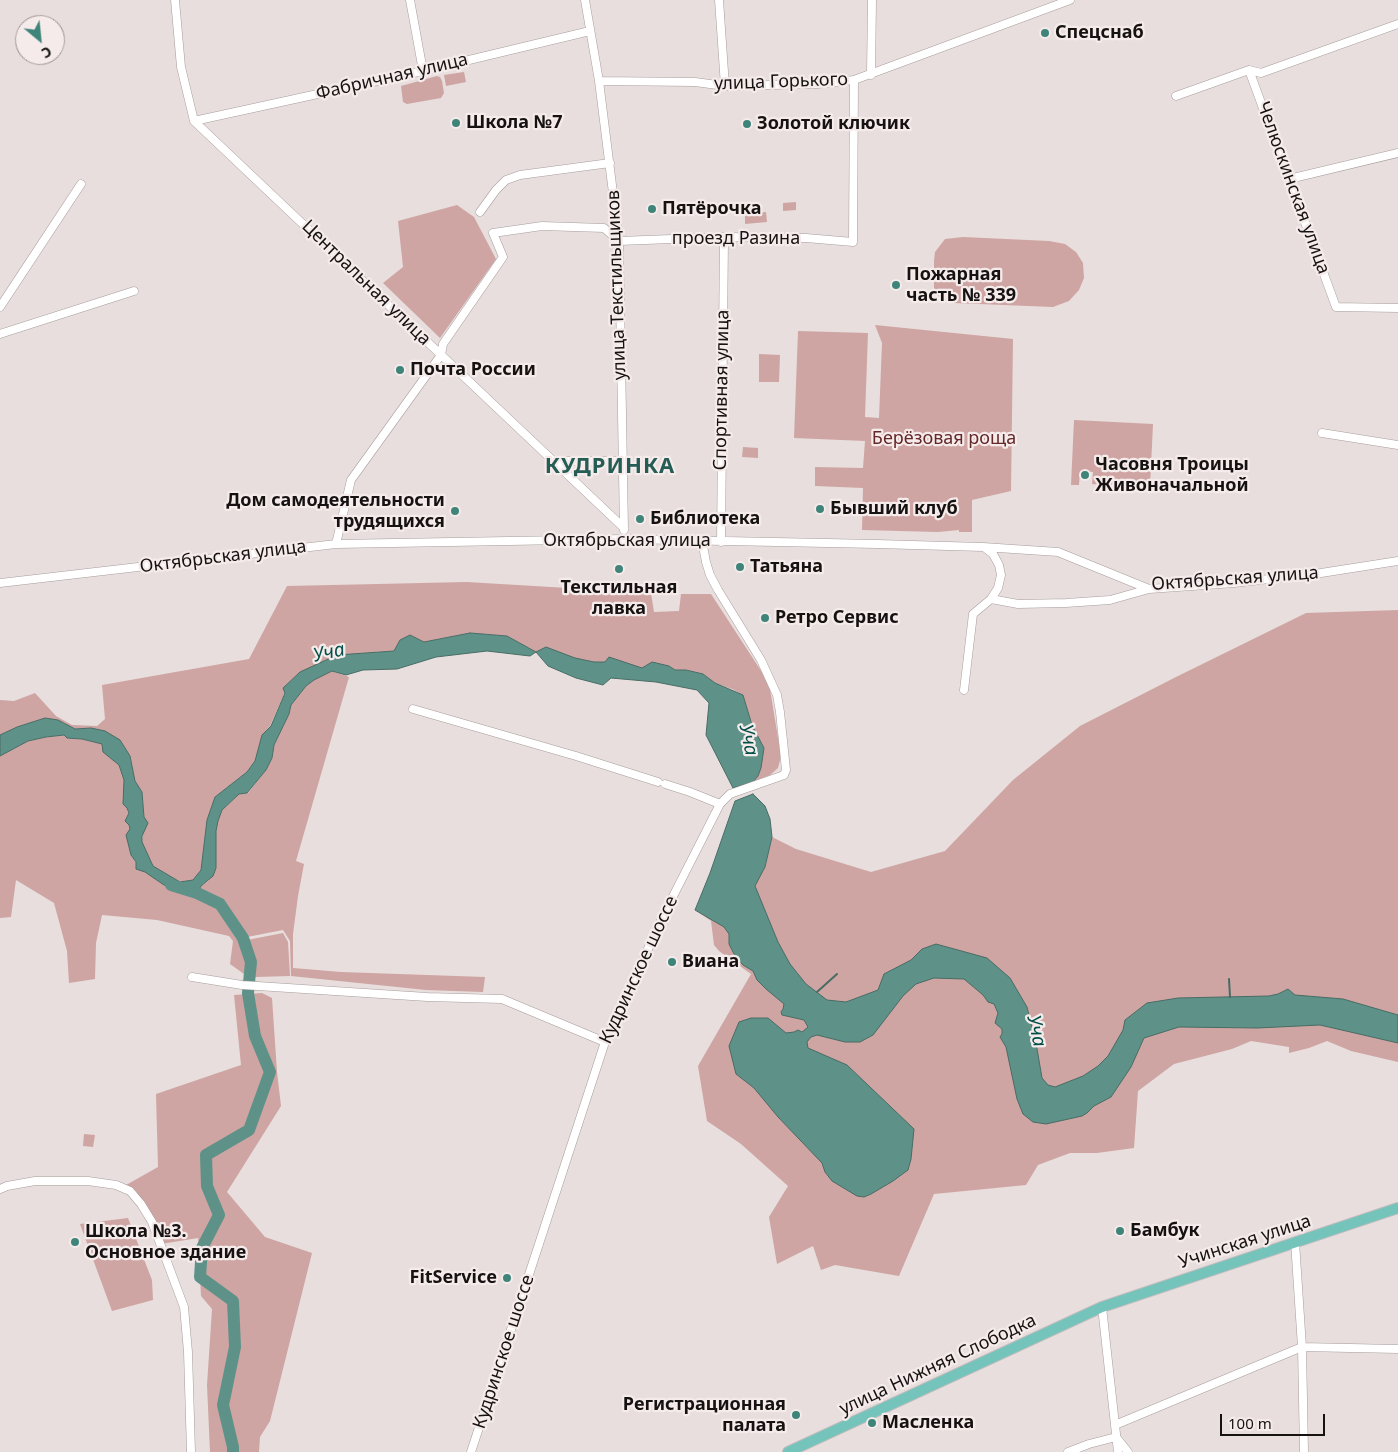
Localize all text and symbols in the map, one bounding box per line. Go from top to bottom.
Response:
north arrow [15,15,65,65]
place label: Спецснаб [1055,22,1144,44]
marker: Спецснаб [1039,27,1051,39]
text: С [38,42,55,63]
street label: Фабричная улица [314,49,470,105]
street label: улица Горького [714,69,848,95]
street label: Челюскинская улица [1252,99,1334,277]
place label: Школа №7 [466,112,563,134]
place label: Золотой ключик [757,113,910,135]
marker: Школа №7 [450,117,462,129]
marker: Золотой ключик [741,118,753,130]
street label: улица Текстильщиков [603,190,631,380]
place label: Пятёрочка [662,198,761,220]
marker: Пятёрочка [646,203,658,215]
street label: Центральная улица [297,216,435,350]
street label: проезд Разина [672,228,800,250]
place label: Пожарная часть № 339 [906,264,1016,306]
marker: Пожарная часть № 339 [890,279,902,291]
street label: Спортивная улица [710,309,734,471]
place label: Почта России [410,359,536,381]
marker: Почта России [394,364,406,376]
park label: Берёзовая роща [872,428,1016,450]
district label: КУДРИНКА [544,454,676,480]
place label: Часовня Троицы Живоначальной [1095,454,1249,496]
marker: Часовня Троицы Живоначальной [1079,469,1091,481]
place label: Дом самодеятельности трудящихся [226,490,445,532]
place label: Бывший клуб [830,498,958,520]
marker: Бывший клуб [814,503,826,515]
marker: Дом самодеятельности трудящихся [449,505,461,517]
place label: Библиотека [650,508,760,530]
marker: Библиотека [634,513,646,525]
street label: Октябрьская улица [543,530,711,552]
street label: Октябрьская улица [138,536,308,578]
place label: Татьяна [750,556,823,578]
marker: Татьяна [734,561,746,573]
street label: Октябрьская улица [1151,562,1319,596]
marker: Текстильная лавка [613,563,625,575]
place label: Текстильная лавка [561,577,677,620]
place label: Ретро Сервис [775,607,899,629]
marker: Ретро Сервис [759,612,771,624]
water label: Уча [311,638,347,668]
water label: Уча [734,722,762,758]
street label: Кудринское шоссе [595,893,683,1047]
place label: Виана [682,951,739,973]
marker: Виана [666,956,678,968]
water label: Уча [1021,1013,1051,1049]
street label: Учинская улица [1176,1210,1314,1274]
place label: Бамбук [1130,1220,1200,1242]
place label: Школа №3. Основное здание [85,1221,246,1264]
marker: Бамбук [1114,1225,1126,1237]
marker: Школа №3. Основное здание [69,1236,81,1248]
place label: FitService [410,1267,497,1289]
street label: Кудринское шоссе [469,1272,539,1432]
marker: FitService [501,1272,513,1284]
street label: улица Нижняя Слободка [836,1310,1040,1420]
place label: Регистрационная палата [623,1394,786,1436]
scale bar [1223,1404,1328,1436]
marker: Регистрационная палата [790,1409,802,1421]
place label: Масленка [882,1412,974,1434]
text: 100 m [1228,1413,1272,1433]
marker: Масленка [866,1417,878,1429]

